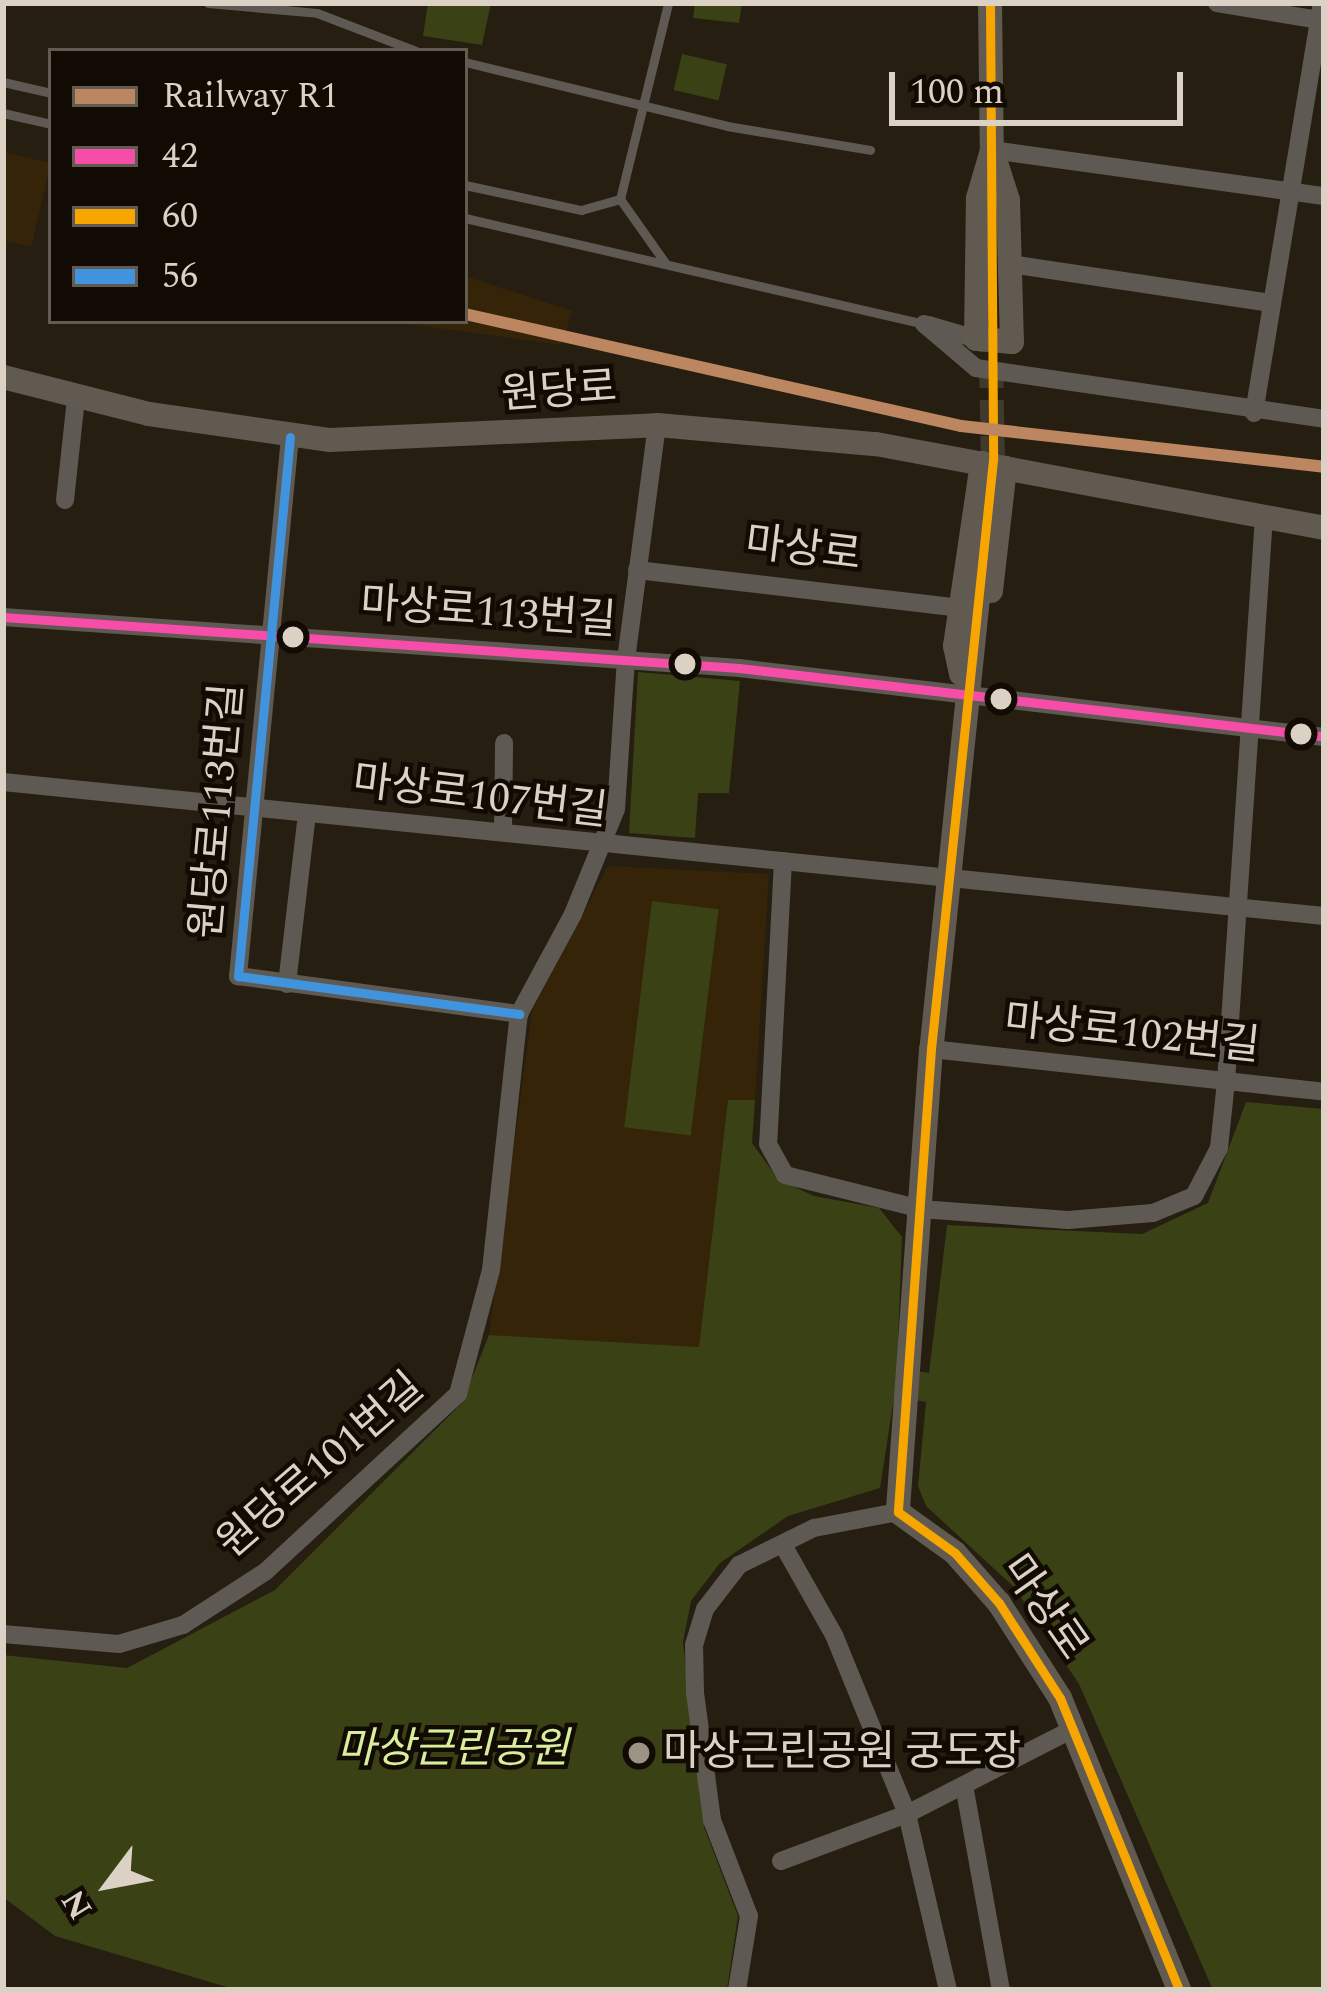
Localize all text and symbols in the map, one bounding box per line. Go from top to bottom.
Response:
legend [48,48,468,324]
scale bar [895,48,1189,122]
text: 100 m [910,65,1004,120]
text: Railway R1 [162,69,338,124]
text: 42 [162,129,198,184]
text: 60 [162,189,198,244]
text: 56 [162,249,198,304]
street label: 원당로 [499,363,619,421]
street label: 마상로 [742,518,864,582]
street label: 마상로113번길 [358,579,618,647]
unlabelled marker [282,626,304,648]
unlabelled marker [674,653,696,675]
street label: 원당로113번길 [182,681,254,941]
unlabelled marker [990,688,1012,710]
unlabelled marker [1290,723,1312,745]
street label: 마상로107번길 [350,756,610,838]
street label: 마상로102번길 [1002,996,1262,1072]
street label: 원당로101번길 [208,1363,434,1569]
street label: 마상로 [990,1546,1098,1670]
park label: 마상근린공원 [337,1725,569,1775]
place label: 마상근린공원 궁도장 [663,1728,1021,1778]
marker: 마상근린공원 궁도장 [626,1740,652,1766]
north arrow [48,1825,168,1945]
text: N [49,1879,106,1929]

